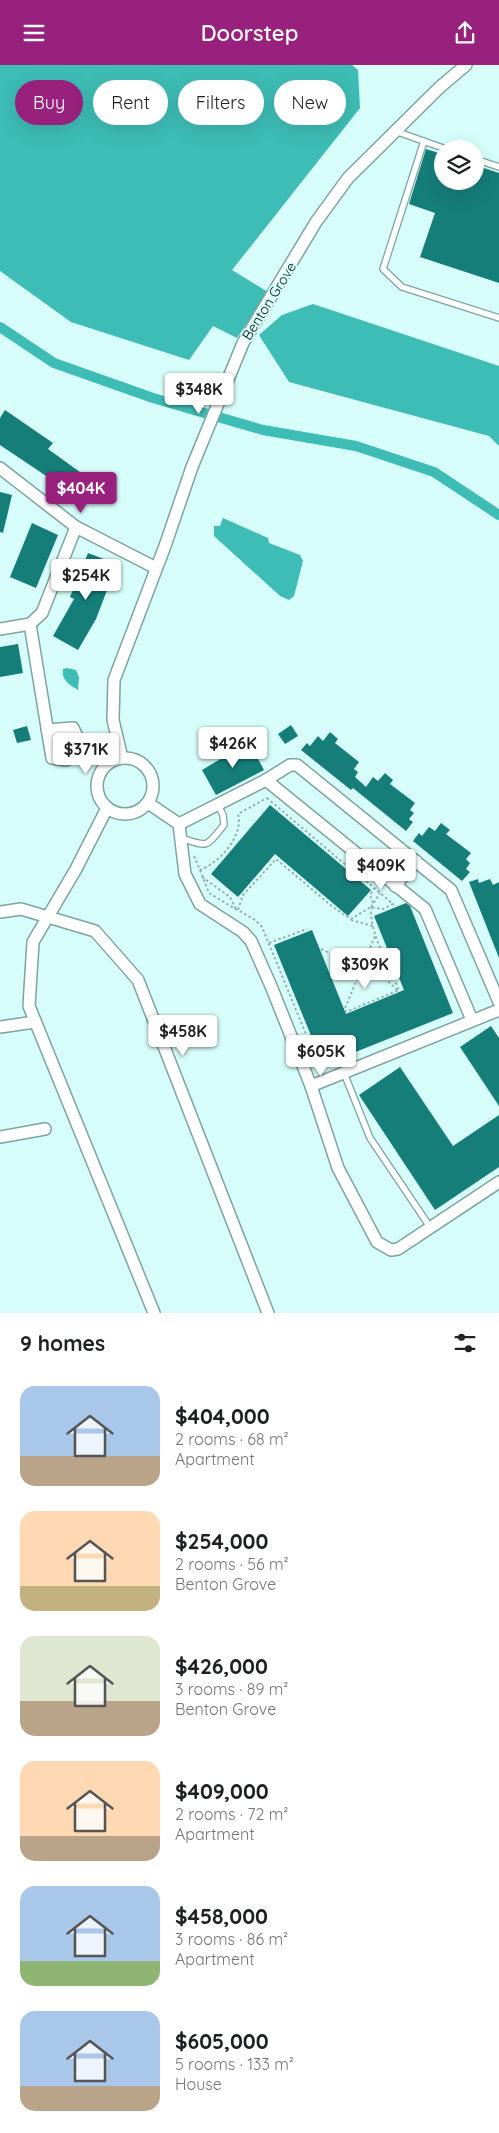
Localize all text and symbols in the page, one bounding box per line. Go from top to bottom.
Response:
icon: menu [20,19,48,47]
text: Doorstep [201,19,298,47]
icon: share [451,19,479,47]
chip: Buy [15,80,83,125]
chip: Rent [93,80,168,125]
chip: Filters [178,80,264,125]
chip: New [274,80,346,125]
map controls [434,140,484,190]
button: layers [434,140,484,190]
street label: Benton Grove [238,259,300,343]
pin: $348K [164,373,234,415]
text: $348K [176,379,222,399]
pin: $404K [46,471,116,514]
text: $404K [57,478,105,498]
pin: $254K [51,559,121,601]
text: $254K [62,565,110,585]
pin: $426K [198,727,268,769]
pin: $371K [51,733,121,775]
text: $426K [209,733,257,753]
text: $371K [64,739,108,759]
pin: $409K [346,849,416,891]
text: $409K [357,855,405,875]
pin: $309K [330,947,400,990]
text: $309K [341,954,389,974]
pin: $458K [148,1015,218,1057]
text: $458K [159,1021,207,1041]
pin: $605K [286,1035,356,1077]
text: $605K [297,1041,345,1061]
icon: filters [451,1329,479,1357]
text: 9 homes [20,1330,105,1356]
text: $404,000 [175,1403,270,1429]
icon: home [60,1406,120,1466]
text: 2 rooms · 68 m² [175,1429,289,1449]
text: Apartment [175,1449,255,1469]
text: $254,000 [175,1528,268,1554]
icon: home [60,1531,120,1591]
text: 2 rooms · 56 m² [175,1554,289,1574]
text: Benton Grove [175,1574,276,1594]
text: $426,000 [175,1653,268,1679]
icon: home [60,1656,120,1716]
text: 3 rooms · 89 m² [175,1679,288,1699]
text: Benton Grove [175,1699,276,1719]
text: $409,000 [175,1778,269,1804]
icon: home [60,1781,120,1841]
text: 2 rooms · 72 m² [175,1804,288,1824]
text: Apartment [175,1824,255,1844]
text: $458,000 [175,1903,268,1929]
icon: home [60,1906,120,1966]
text: 3 rooms · 86 m² [175,1929,288,1949]
text: Apartment [175,1949,255,1969]
text: $605,000 [175,2028,269,2054]
icon: home [60,2031,120,2091]
text: 5 rooms · 133 m² [175,2054,294,2074]
text: House [175,2074,222,2094]

